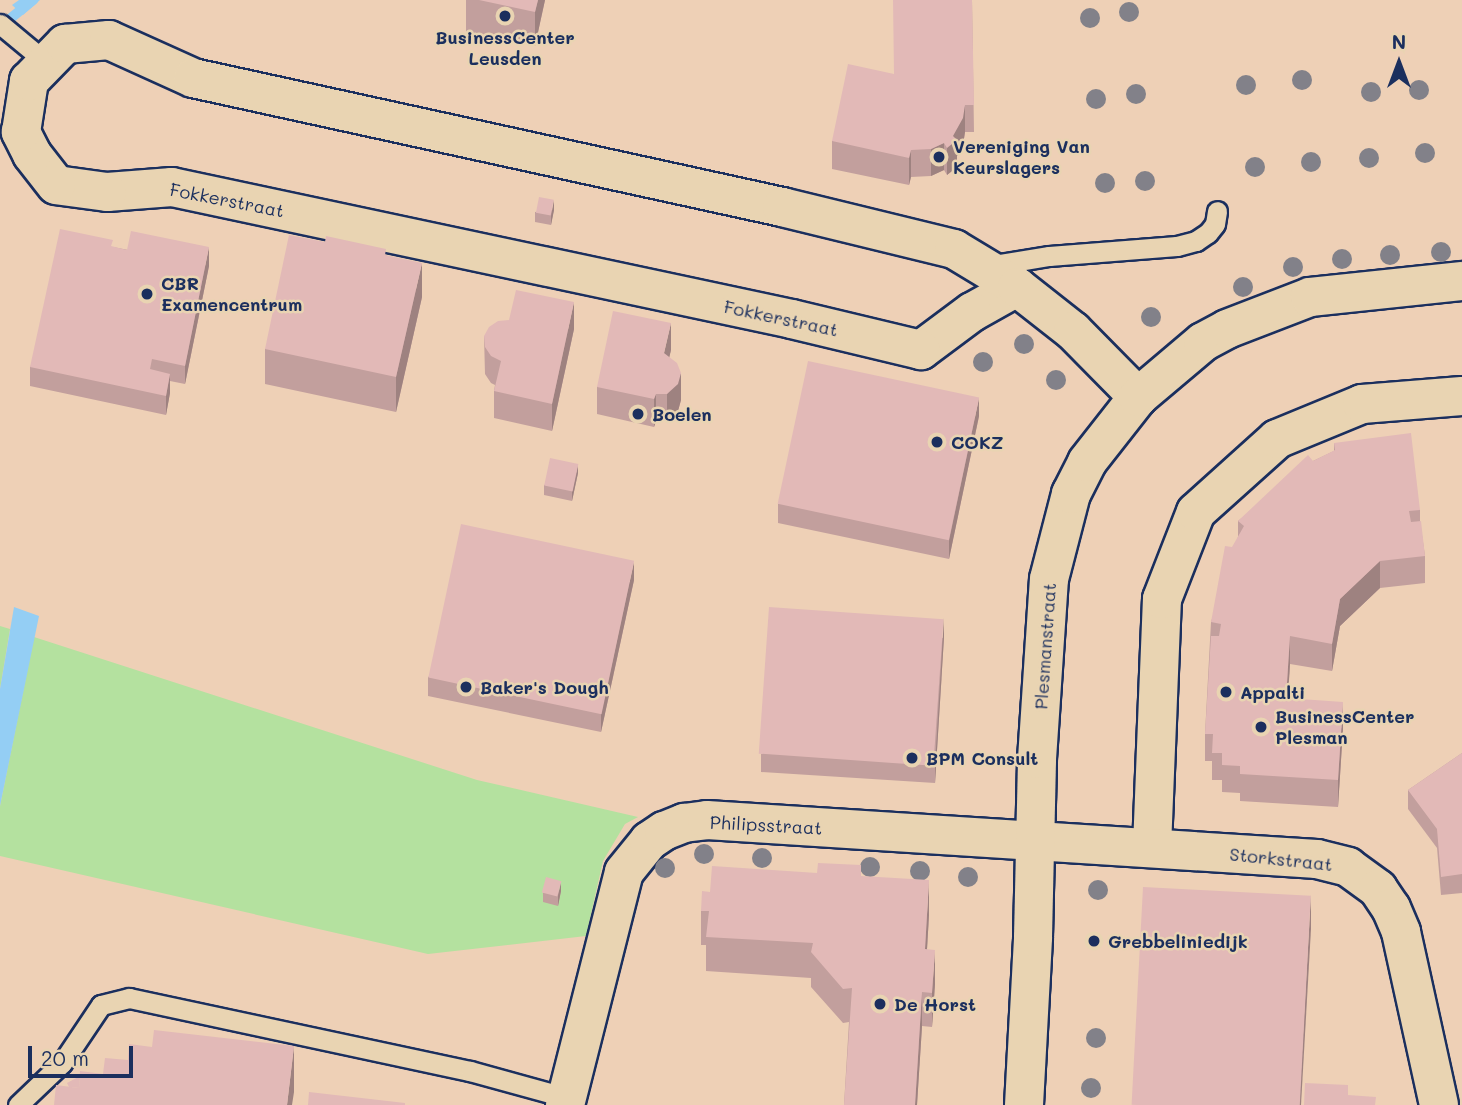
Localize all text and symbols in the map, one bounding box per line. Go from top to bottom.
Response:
marker: BusinessCenter Leusden [497,8,513,24]
place label: BusinessCenter Leusden [435,27,575,70]
north arrow [1364,28,1434,98]
text: N [1392,29,1406,54]
place label: Vereniging Van Keurslagers [953,136,1090,178]
marker: Vereniging Van Keurslagers [931,149,947,165]
street label: Fokkerstraat [168,178,286,222]
place label: CBR Examencentrum [161,273,302,316]
marker: CBR Examencentrum [139,286,155,302]
street label: Fokkerstraat [722,295,840,341]
place label: Boelen [652,403,712,425]
marker: Boelen [630,406,646,422]
place label: COKZ [951,431,1004,453]
marker: COKZ [929,434,945,450]
street label: Plesmanstraat [1030,582,1060,710]
place label: Baker's Dough [480,676,609,698]
marker: Baker's Dough [458,679,474,695]
place label: Appalti [1240,681,1305,703]
marker: Appalti [1218,684,1234,700]
place label: BusinessCenter Plesman [1275,706,1414,748]
marker: BusinessCenter Plesman [1253,719,1269,735]
place label: BPM Consult [926,747,1038,769]
marker: BPM Consult [904,750,920,766]
street label: Philipsstraat [709,811,823,839]
street label: Storkstraat [1228,843,1334,875]
place label: Grebbeliniedijk [1108,930,1248,952]
marker: Grebbeliniedijk [1086,933,1102,949]
place label: De Horst [894,993,976,1015]
marker: De Horst [872,996,888,1012]
scale bar [32,1032,136,1076]
text: 20 m [41,1044,89,1071]

